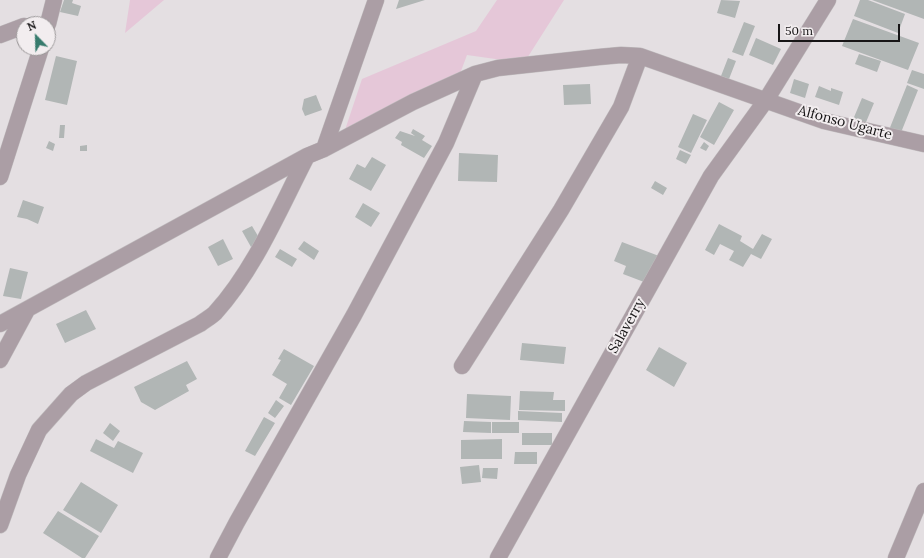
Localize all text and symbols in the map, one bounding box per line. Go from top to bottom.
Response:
north arrow [16,16,56,56]
scale bar [780,16,902,42]
text: N [25,18,38,34]
text: 50 m [785,23,813,38]
street label: Alfonso Ugarte [796,102,894,144]
street label: Salaverry [605,296,649,356]

